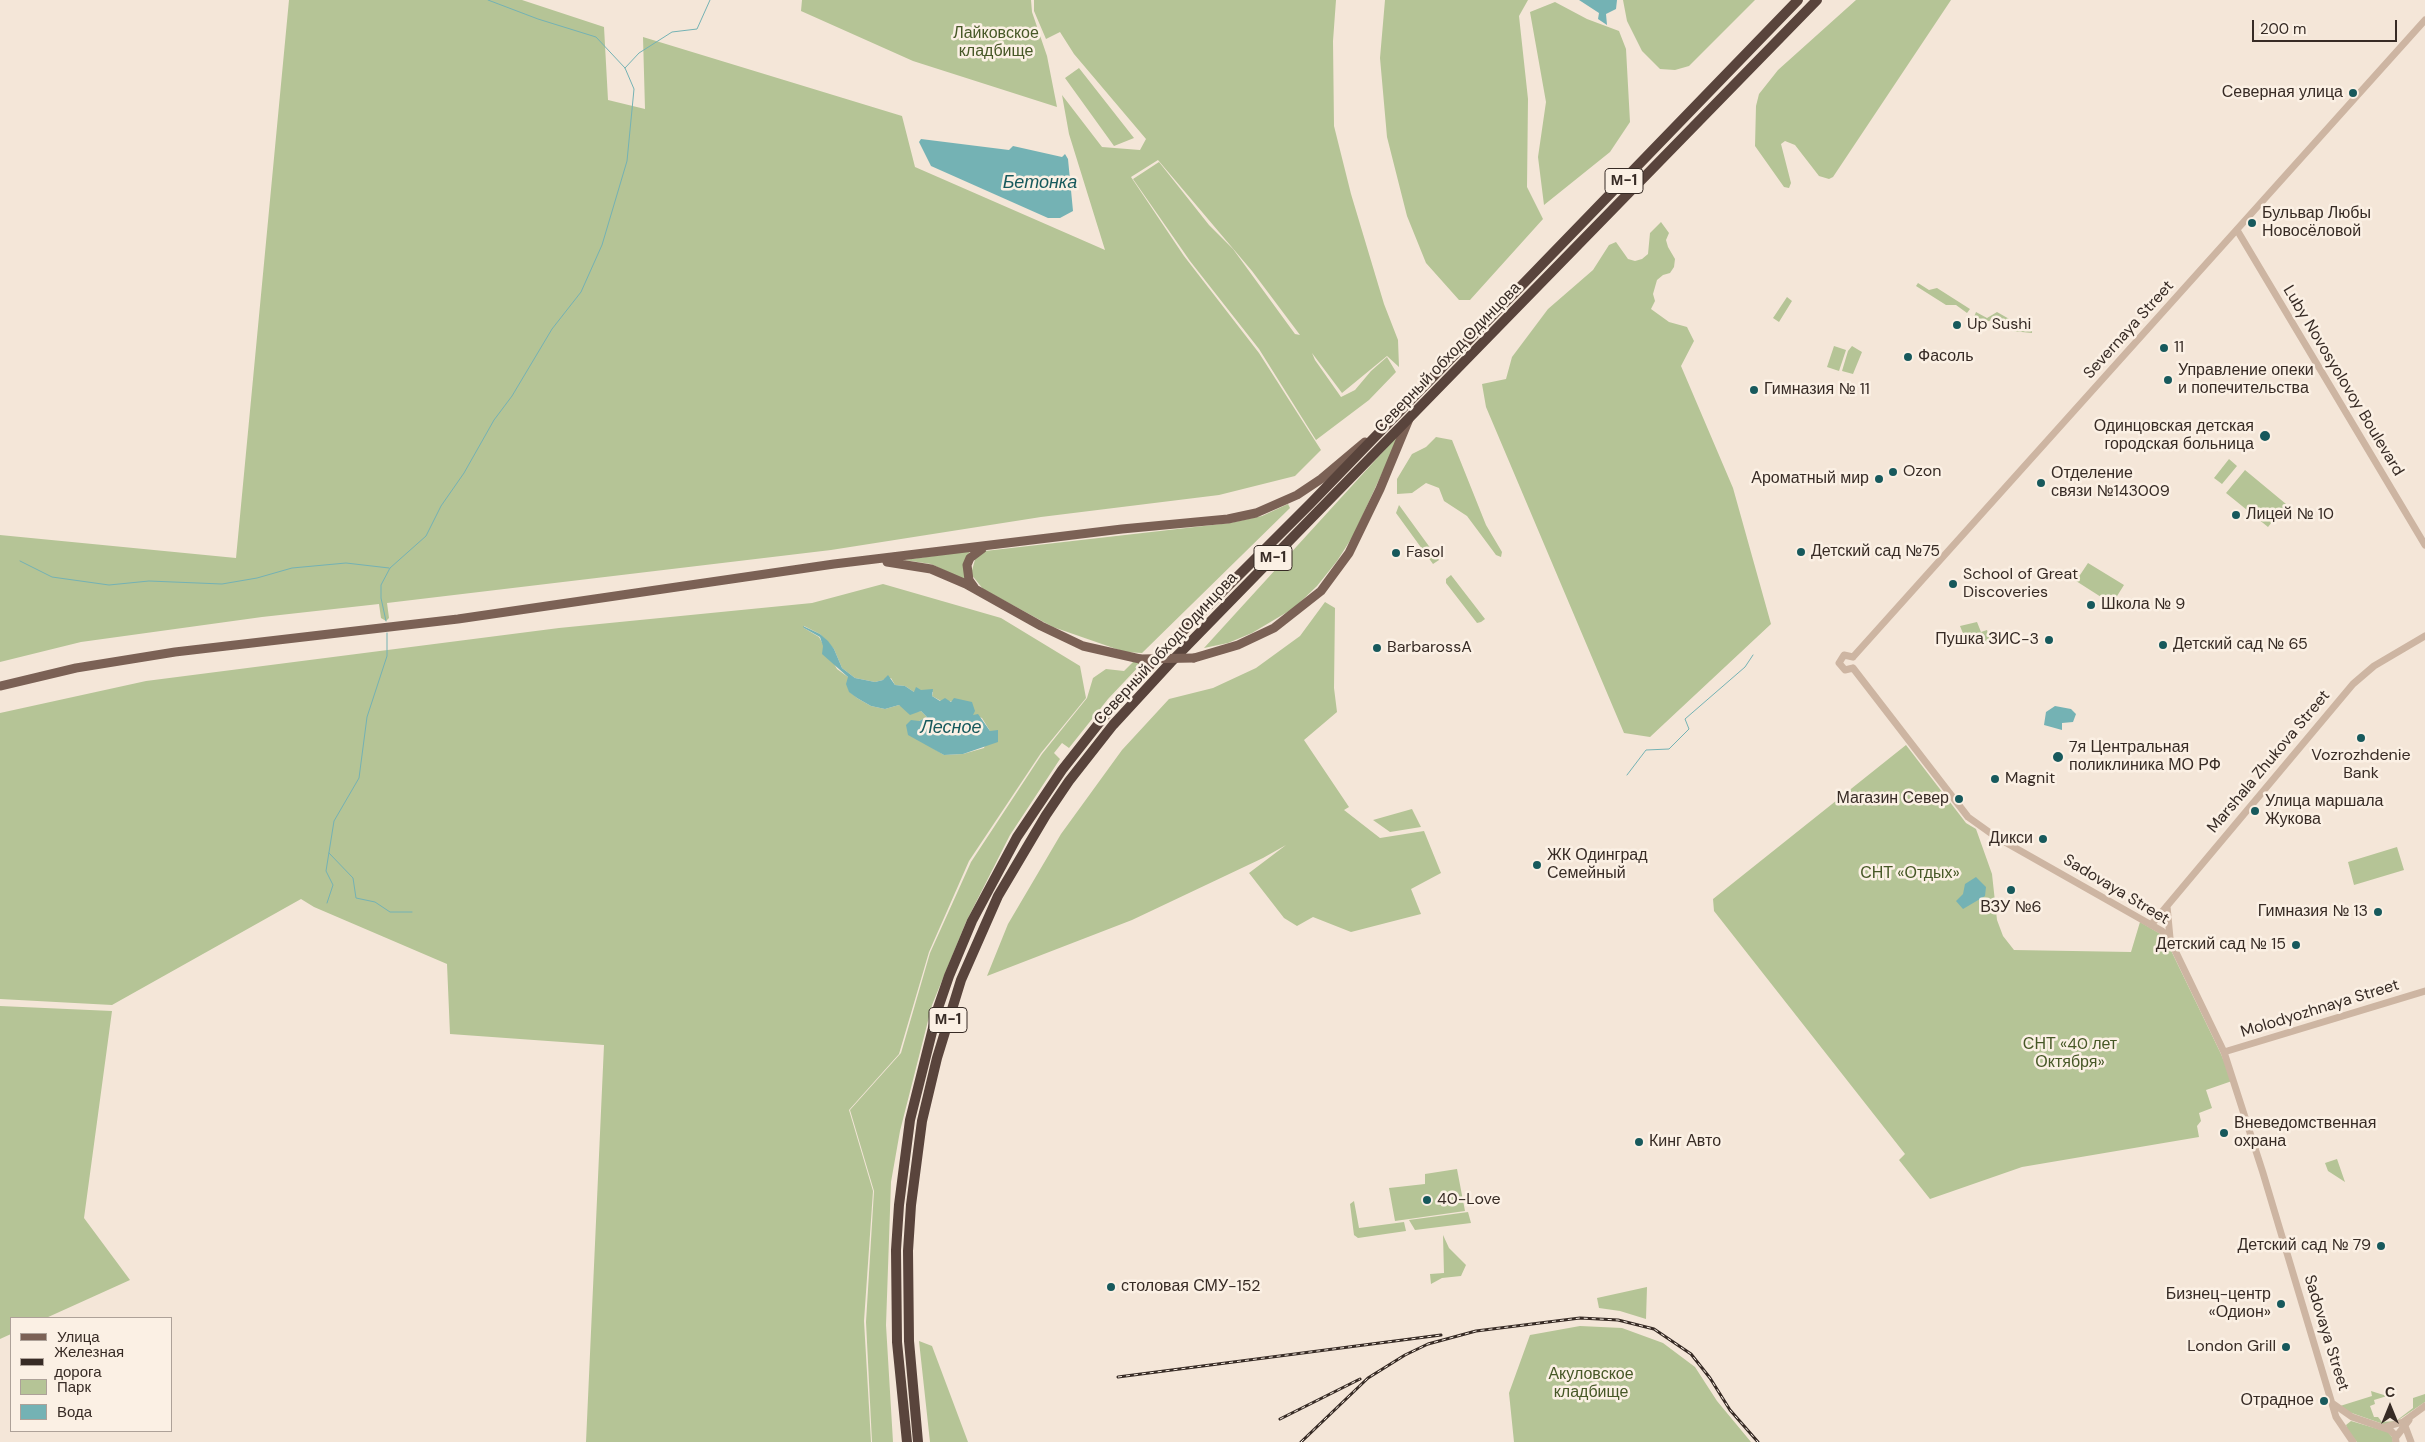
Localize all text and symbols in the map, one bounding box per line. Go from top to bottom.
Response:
scale bar [2255,10,2400,42]
text: 200 m [2260,19,2306,39]
park label: Лайковское кладбище [953,24,1039,62]
place label: Северная улица [2222,83,2343,103]
marker: Северная улица [2347,87,2359,99]
road number: М-1 [1605,168,1643,194]
water label: Бетонка [1003,172,1077,194]
place label: Бульвар Любы Новосёловой [2262,204,2371,242]
marker: Бульвар Любы Новосёловой [2246,217,2258,229]
street label: Severnaya Street [2080,277,2178,383]
street label: Северный обход Одинцова [1371,279,1525,437]
street label: Luby Novosyolovoy Boulevard [2278,282,2408,480]
place label: Up Sushi [1967,315,2031,335]
marker: Up Sushi [1951,319,1963,331]
place label: 11 [2174,338,2184,358]
marker: 11 [2158,342,2170,354]
place label: Фасоль [1918,347,1973,367]
marker: Фасоль [1902,351,1914,363]
place label: Управление опеки и попечительства [2178,361,2314,399]
marker: Управление опеки и попечительства [2162,374,2174,386]
place label: Гимназия № 11 [1764,380,1870,400]
marker: Гимназия № 11 [1748,384,1760,396]
place label: Одинцовская детская городская больница [2094,417,2254,455]
marker: Одинцовская детская городская больница [2258,429,2272,443]
place label: Ozon [1903,462,1941,482]
place label: Отделение связи №143009 [2051,464,2170,502]
marker: Ozon [1887,466,1899,478]
place label: Ароматный мир [1751,469,1869,489]
marker: Ароматный мир [1873,473,1885,485]
marker: Отделение связи №143009 [2035,477,2047,489]
place label: Лицей № 10 [2246,505,2334,525]
marker: Лицей № 10 [2230,509,2242,521]
place label: Детский сад №75 [1811,542,1940,562]
place label: Fasol [1406,543,1444,563]
road number: М-1 [1254,546,1292,570]
marker: Детский сад №75 [1795,546,1807,558]
marker: Fasol [1390,547,1402,559]
place label: School of Great Discoveries [1963,565,2078,603]
street label: Северный обход Одинцова [1090,569,1242,729]
marker: School of Great Discoveries [1947,578,1959,590]
place label: Школа № 9 [2101,595,2185,615]
marker: Школа № 9 [2085,599,2097,611]
place label: Пушка ЗИС-3 [1935,630,2039,650]
marker: Пушка ЗИС-3 [2043,634,2055,646]
place label: Детский сад № 65 [2173,635,2308,655]
place label: BarbarossA [1387,638,1472,658]
marker: Детский сад № 65 [2157,639,2169,651]
marker: BarbarossA [1371,642,1383,654]
street label: Marshala Zhukova Street [2204,687,2334,837]
water label: Лесное [920,717,982,739]
marker: Vozrozhdenie Bank [2355,732,2367,744]
place label: 7я Центральная поликлиника МО РФ [2069,738,2221,776]
place label: Vozrozhdenie Bank [2311,746,2411,784]
marker: 7я Центральная поликлиника МО РФ [2051,750,2065,764]
place label: Magnit [2005,769,2055,789]
marker: Magnit [1989,773,2001,785]
place label: Магазин Север [1836,789,1949,809]
place label: Улица маршала Жукова [2265,792,2383,830]
marker: Магазин Север [1953,793,1965,805]
marker: Улица маршала Жукова [2249,805,2261,817]
place label: Дикси [1989,829,2033,849]
marker: Дикси [2037,833,2049,845]
place label: ЖК Одинград Семейный [1547,846,1648,884]
street label: Sadovaya Street [2059,851,2173,929]
marker: ЖК Одинград Семейный [1531,859,1543,871]
park label: СНТ «Отдых» [1860,864,1960,884]
marker: ВЗУ №6 [2005,884,2017,896]
place label: ВЗУ №6 [1980,898,2042,918]
place label: Гимназия № 13 [2258,902,2368,922]
marker: Гимназия № 13 [2372,906,2384,918]
place label: Детский сад № 15 [2156,935,2286,955]
marker: Детский сад № 15 [2290,939,2302,951]
street label: Molodyozhnaya Street [2239,976,2401,1042]
road number: М-1 [929,1008,967,1032]
park label: СНТ «40 лет Октября» [2023,1035,2117,1073]
place label: Вневедомственная охрана [2234,1114,2376,1152]
marker: Вневедомственная охрана [2218,1127,2230,1139]
place label: Кинг Авто [1649,1132,1721,1152]
marker: Кинг Авто [1633,1136,1645,1148]
place label: 40-Love [1437,1190,1501,1210]
marker: 40-Love [1421,1194,1433,1206]
place label: Детский сад № 79 [2237,1236,2371,1256]
marker: Детский сад № 79 [2375,1240,2387,1252]
street label: Sadovaya Street [2299,1273,2353,1393]
place label: столовая СМУ-152 [1121,1277,1260,1297]
marker: столовая СМУ-152 [1105,1281,1117,1293]
place label: Бизнец-центр «Одион» [2166,1285,2271,1323]
marker: Бизнец-центр «Одион» [2275,1298,2287,1310]
legend [10,1317,172,1432]
text: Улица [57,1327,100,1347]
place label: London Grill [2187,1337,2276,1357]
marker: London Grill [2280,1341,2292,1353]
text: Железная дорога [54,1342,124,1382]
park label: Акуловское кладбище [1548,1365,1634,1403]
text: Парк [57,1377,91,1397]
north arrow [2365,1382,2415,1432]
text: С [2385,1383,2395,1401]
place label: Отрадное [2240,1391,2314,1411]
marker: Отрадное [2318,1395,2330,1407]
text: Вода [57,1402,92,1422]

